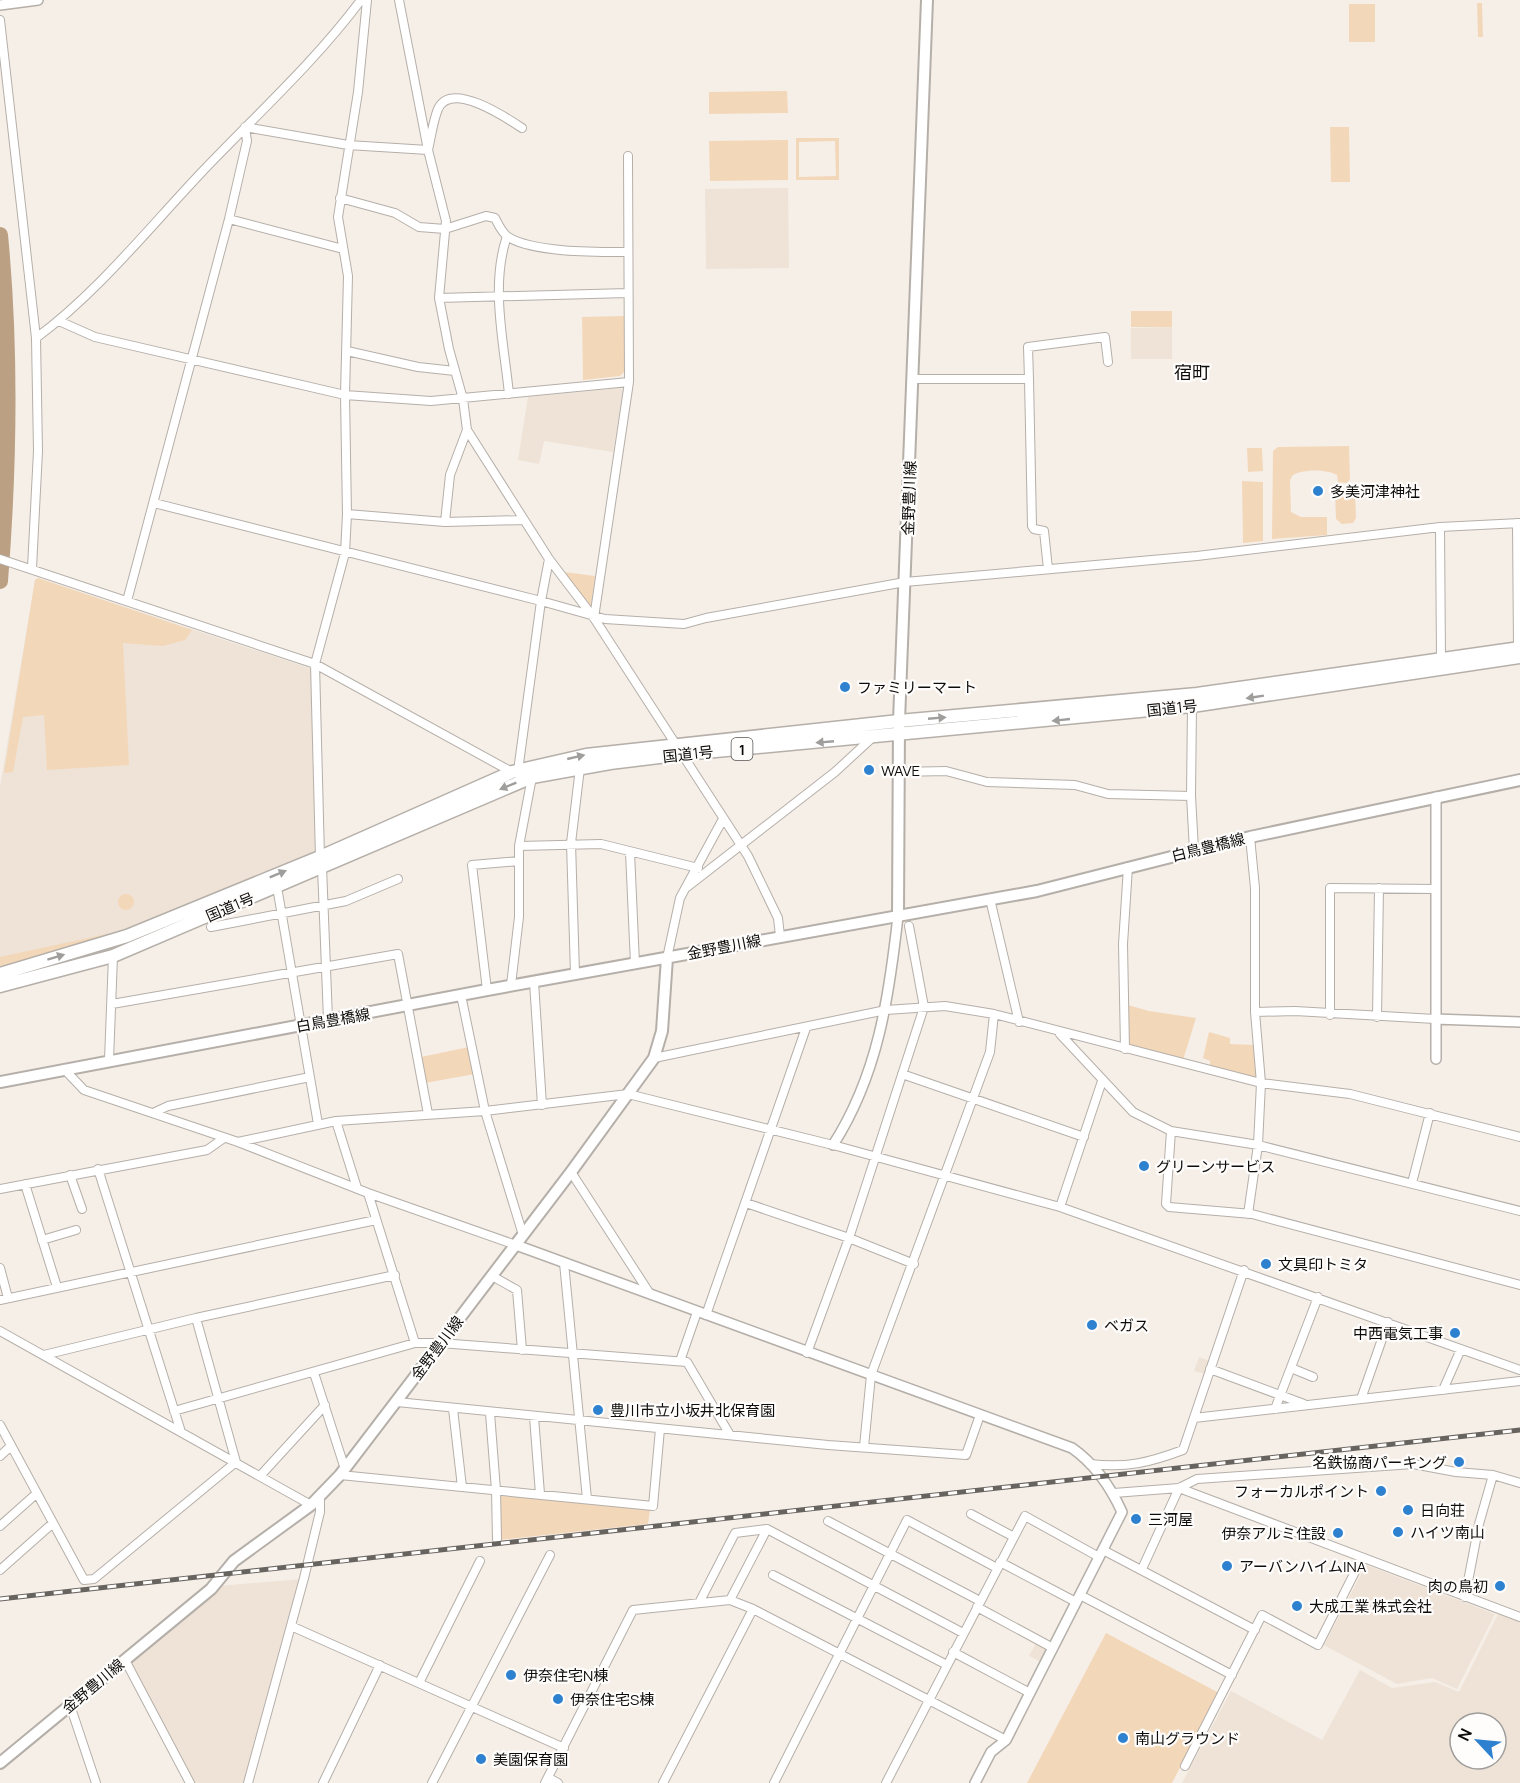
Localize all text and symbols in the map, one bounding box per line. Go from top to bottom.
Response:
district label: 宿町 [1174,360,1210,384]
street label: 金野豊川線 [897,460,921,536]
place label: 多美河津神社 [1330,481,1420,502]
marker: 多美河津神社 [1311,484,1325,498]
place label: ファミリーマート [857,677,977,698]
marker: ファミリーマート [838,680,852,694]
one-way arrow [1245,693,1264,702]
street label: 国道1号 [1146,695,1198,721]
one-way arrow [927,713,946,723]
one-way arrow [1051,715,1070,725]
one-way arrow [815,737,834,747]
road number: 1 [732,738,752,760]
street label: 国道1号 [662,741,714,767]
one-way arrow [567,752,585,762]
place label: WAVE [881,760,920,781]
marker: WAVE [862,763,876,777]
one-way arrow [499,782,517,792]
street label: 白鳥豊橋線 [1169,828,1247,866]
one-way arrow [269,869,287,879]
street label: 国道1号 [202,887,258,927]
street label: 金野豊川線 [685,930,763,964]
one-way arrow [47,952,65,961]
street label: 白鳥豊橋線 [294,1003,372,1037]
place label: グリーンサービス [1156,1156,1275,1177]
marker: グリーンサービス [1137,1159,1151,1173]
place label: 文具印トミタ [1278,1254,1368,1275]
marker: 文具印トミタ [1259,1257,1273,1271]
street label: 金野豊川線 [406,1312,468,1384]
place label: ベガス [1104,1315,1149,1336]
marker: ベガス [1085,1318,1099,1332]
place label: 中西電気工事 [1353,1323,1443,1344]
marker: 中西電気工事 [1448,1326,1462,1340]
place label: 豊川市立小坂井北保育園 [610,1400,775,1421]
marker: 豊川市立小坂井北保育園 [591,1403,605,1417]
place label: 名鉄協商パーキング [1312,1452,1447,1473]
marker: 名鉄協商パーキング [1452,1455,1466,1469]
place label: フォーカルポイント [1234,1481,1369,1502]
marker: フォーカルポイント [1374,1484,1388,1498]
place label: 日向荘 [1420,1500,1465,1521]
marker: 日向荘 [1401,1503,1415,1517]
place label: 三河屋 [1148,1509,1193,1530]
marker: 三河屋 [1129,1512,1143,1526]
place label: ハイツ南山 [1410,1522,1485,1543]
place label: 伊奈アルミ住設 [1221,1523,1326,1544]
marker: ハイツ南山 [1391,1525,1405,1539]
marker: 伊奈アルミ住設 [1331,1526,1345,1540]
place label: アーバンハイムINA [1239,1556,1367,1577]
marker: アーバンハイムINA [1220,1559,1234,1573]
place label: 肉の鳥初 [1428,1576,1488,1597]
marker: 肉の鳥初 [1493,1579,1507,1593]
place label: 大成工業 株式会社 [1309,1596,1432,1617]
marker: 大成工業 株式会社 [1290,1599,1304,1613]
street label: 金野豊川線 [58,1654,128,1718]
place label: 伊奈住宅N棟 [523,1665,608,1686]
marker: 伊奈住宅N棟 [504,1668,518,1682]
place label: 伊奈住宅S棟 [570,1689,654,1710]
marker: 伊奈住宅S棟 [551,1692,565,1706]
north arrow [1448,1711,1508,1771]
text: N [1452,1724,1477,1744]
place label: 南山グラウンド [1135,1728,1240,1749]
marker: 南山グラウンド [1116,1731,1130,1745]
place label: 美園保育園 [493,1749,568,1770]
marker: 美園保育園 [474,1752,488,1766]

